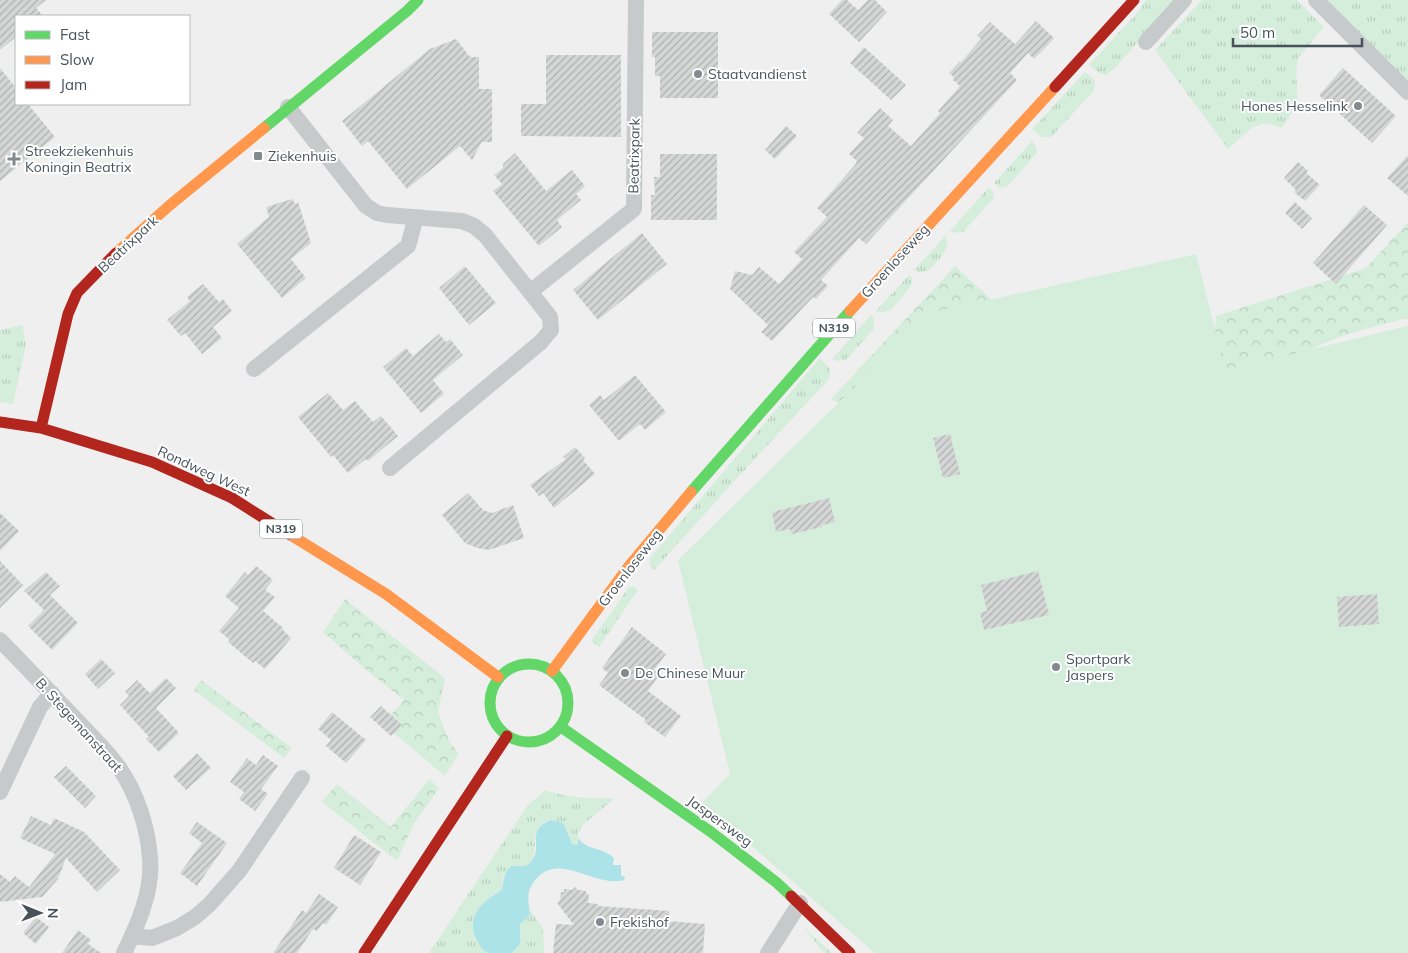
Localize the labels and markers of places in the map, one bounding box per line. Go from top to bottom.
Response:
place label: Staatvandienst [708,65,807,83]
marker: Staatvandienst [692,68,704,80]
place label: Hones Hesselink [1241,97,1349,115]
marker: Hones Hesselink [1352,100,1364,112]
place label: Streekziekenhuis Koningin Beatrix [25,142,134,176]
place label: Ziekenhuis [268,147,337,165]
marker: Ziekenhuis [252,150,264,162]
marker: Streekziekenhuis Koningin Beatrix [7,152,21,166]
place label: Sportpark Jaspers [1066,650,1131,684]
marker: Sportpark Jaspers [1050,661,1062,673]
place label: De Chinese Muur [635,664,746,682]
marker: De Chinese Muur [619,667,631,679]
place label: Frekishof [610,913,669,931]
marker: Frekishof [594,916,606,928]

